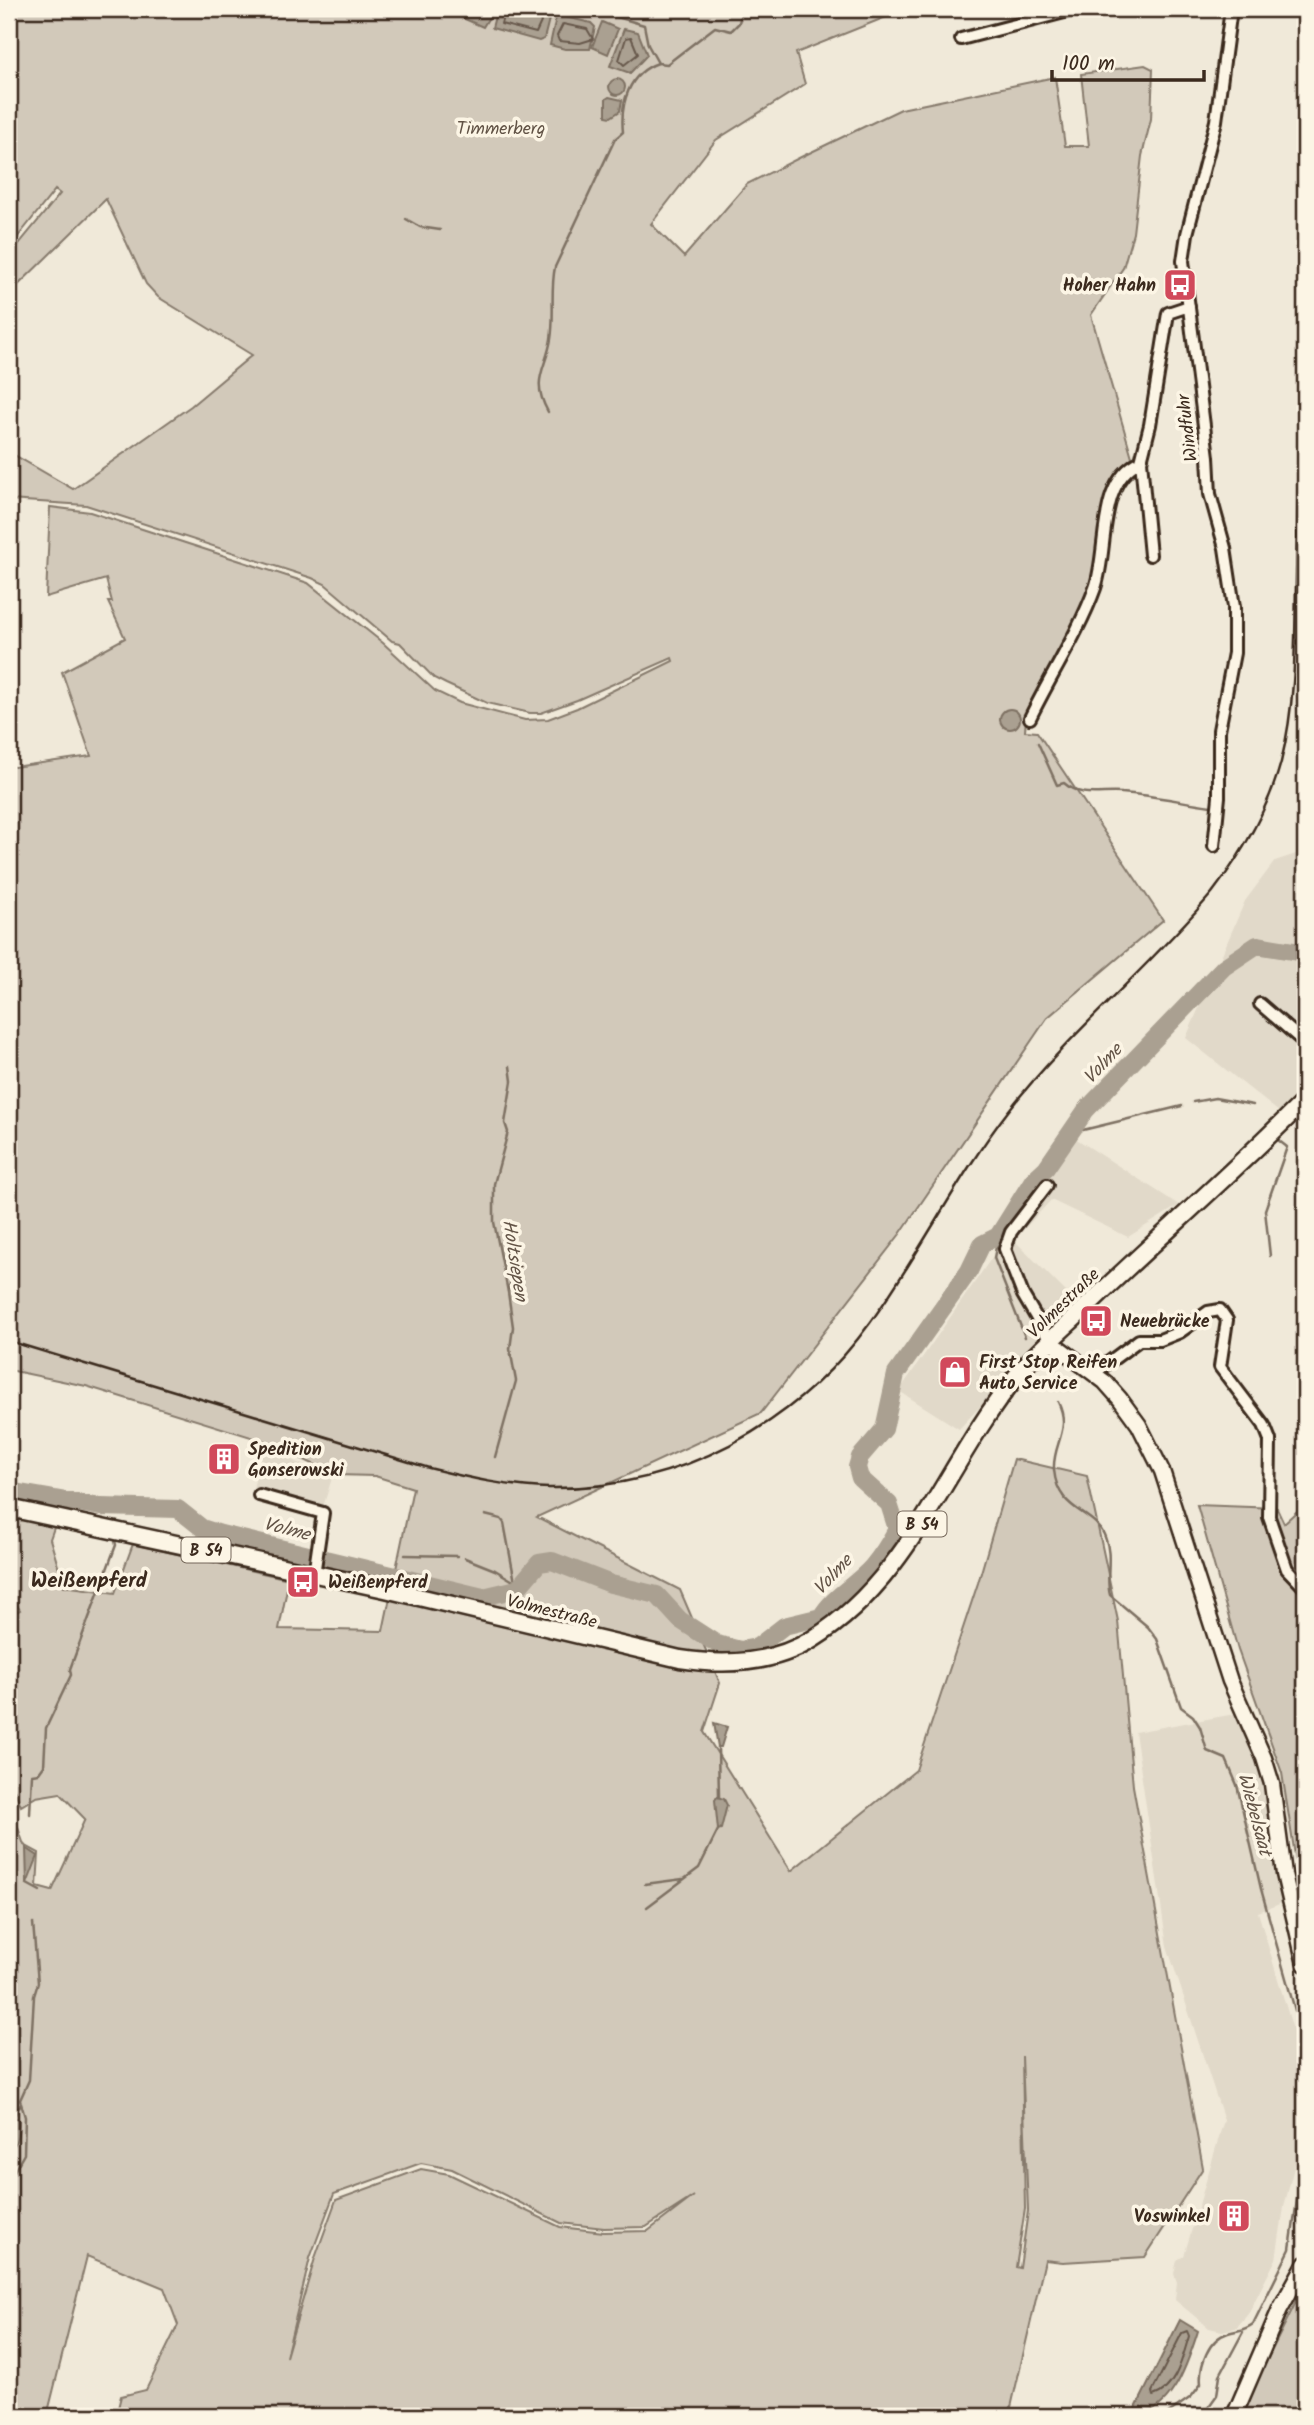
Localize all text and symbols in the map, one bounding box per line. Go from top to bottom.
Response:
scale bar [1052,38,1204,82]
text: 100 m [1062,48,1115,81]
park label: Timmerberg [457,115,545,144]
bus stop icon: Hoher Hahn [1161,266,1199,304]
place label: Hoher Hahn [1063,272,1156,301]
street label: Windfuhr [1170,391,1207,463]
water label: Volme [1076,1035,1132,1092]
water label: Holtsiepen [493,1217,536,1305]
street label: Volmestraße [1021,1262,1107,1347]
bus stop icon: Neuebrücke [1077,1302,1115,1340]
place label: Neuebrücke [1120,1308,1210,1337]
place label: First Stop Reifen Auto Service [979,1349,1117,1399]
shop icon: First Stop Reifen Auto Service [936,1353,974,1391]
place label: Spedition Gonserowski [248,1436,344,1486]
building icon: Spedition Gonserowski [205,1440,243,1478]
water label: Volme [260,1510,315,1551]
road number: B 54 [898,1512,946,1536]
road number: B 54 [182,1538,230,1562]
water label: Volme [806,1546,862,1603]
bus stop icon: Weißenpferd [284,1563,322,1601]
district label: Weißenpferd [31,1565,148,1598]
place label: Weißenpferd [328,1569,428,1598]
street label: Volmestraße [503,1587,600,1638]
water label: Wiebelsaat [1229,1770,1280,1862]
building icon: Voswinkel [1215,2197,1253,2235]
place label: Voswinkel [1134,2203,1210,2232]

